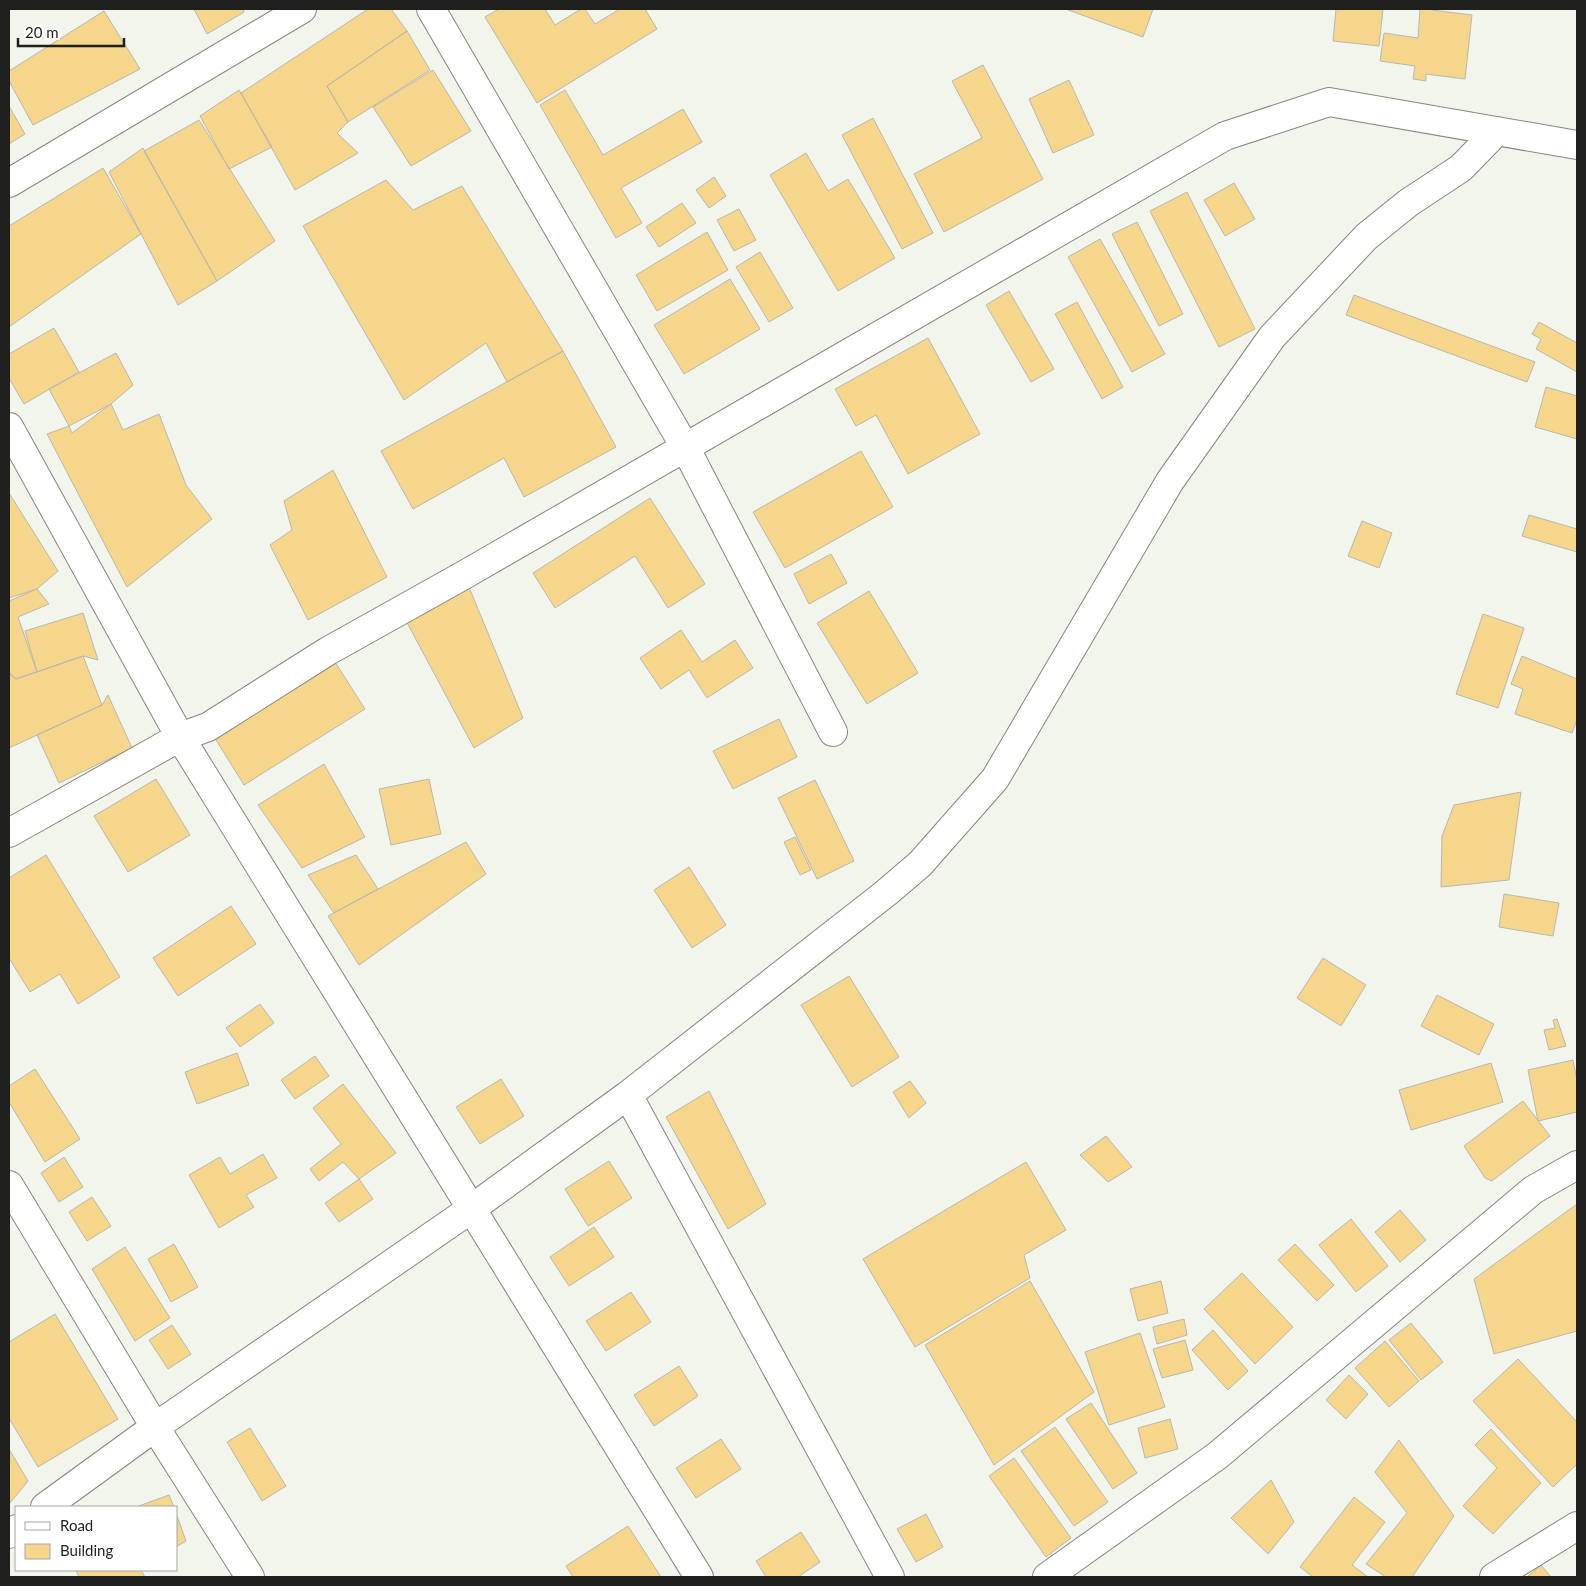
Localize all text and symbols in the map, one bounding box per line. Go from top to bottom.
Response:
scale bar [18,15,124,47]
text: 20 m [25,23,59,41]
legend [15,1506,178,1571]
text: Road [60,1516,93,1534]
text: Building [60,1541,113,1559]

